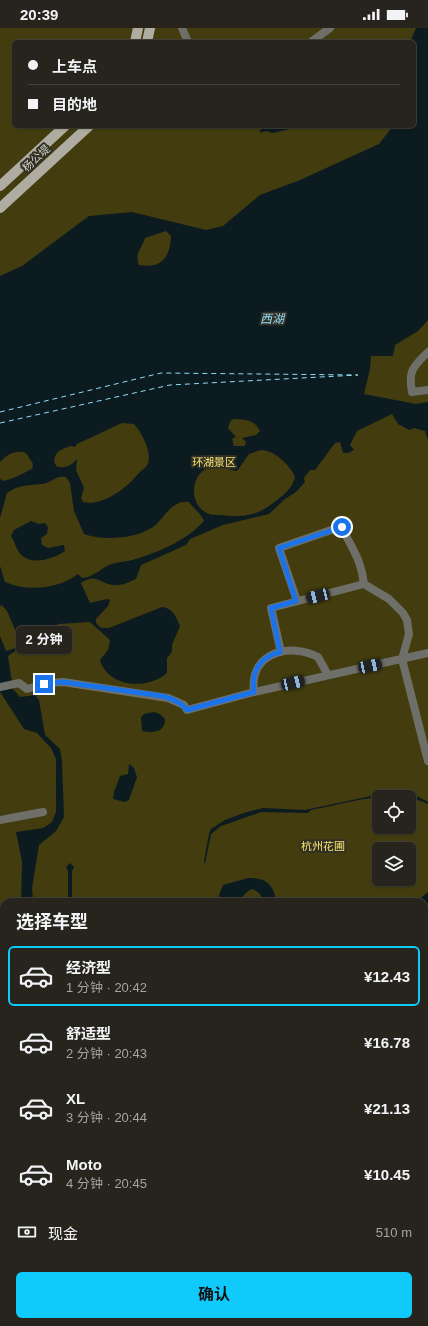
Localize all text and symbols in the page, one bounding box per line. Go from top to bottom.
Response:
text: 20:39 [20,6,58,23]
text: 上车点 [52,58,97,75]
text: 目的地 [52,96,97,113]
street label: 杨公堤 [20,142,52,174]
water label: 西湖 [260,312,286,326]
park label: 环湖景区 [192,456,236,468]
route start [333,518,351,536]
car [305,587,331,605]
callout: 2 分钟 [16,626,72,654]
text: 2 分钟 [26,632,62,647]
car [357,658,383,674]
car [280,674,306,692]
route end [35,675,53,693]
map controls [372,790,416,886]
button: locate [372,790,416,834]
park label: 杭州花圃 [301,840,345,852]
button: layers [372,842,416,886]
text: 选择车型 [16,912,88,932]
icon: car [18,958,54,994]
text: 经济型 [66,959,111,976]
text: ¥12.43 [364,968,410,985]
text: 1 分钟 · 20:42 [66,980,147,995]
icon: car [18,1024,54,1060]
text: 舒适型 [66,1025,111,1042]
text: ¥16.78 [364,1034,410,1051]
text: 2 分钟 · 20:43 [66,1046,147,1061]
icon: car [18,1090,54,1126]
text: XL [66,1090,85,1107]
text: ¥21.13 [364,1100,410,1117]
text: 3 分钟 · 20:44 [66,1110,147,1125]
icon: car [18,1156,54,1192]
text: Moto [66,1156,102,1173]
text: ¥10.45 [364,1166,410,1183]
text: 4 分钟 · 20:45 [66,1176,147,1191]
icon: cash [16,1221,38,1243]
text: 现金 [48,1225,78,1242]
text: 510 m [376,1225,412,1240]
button: 确认 [16,1272,412,1318]

